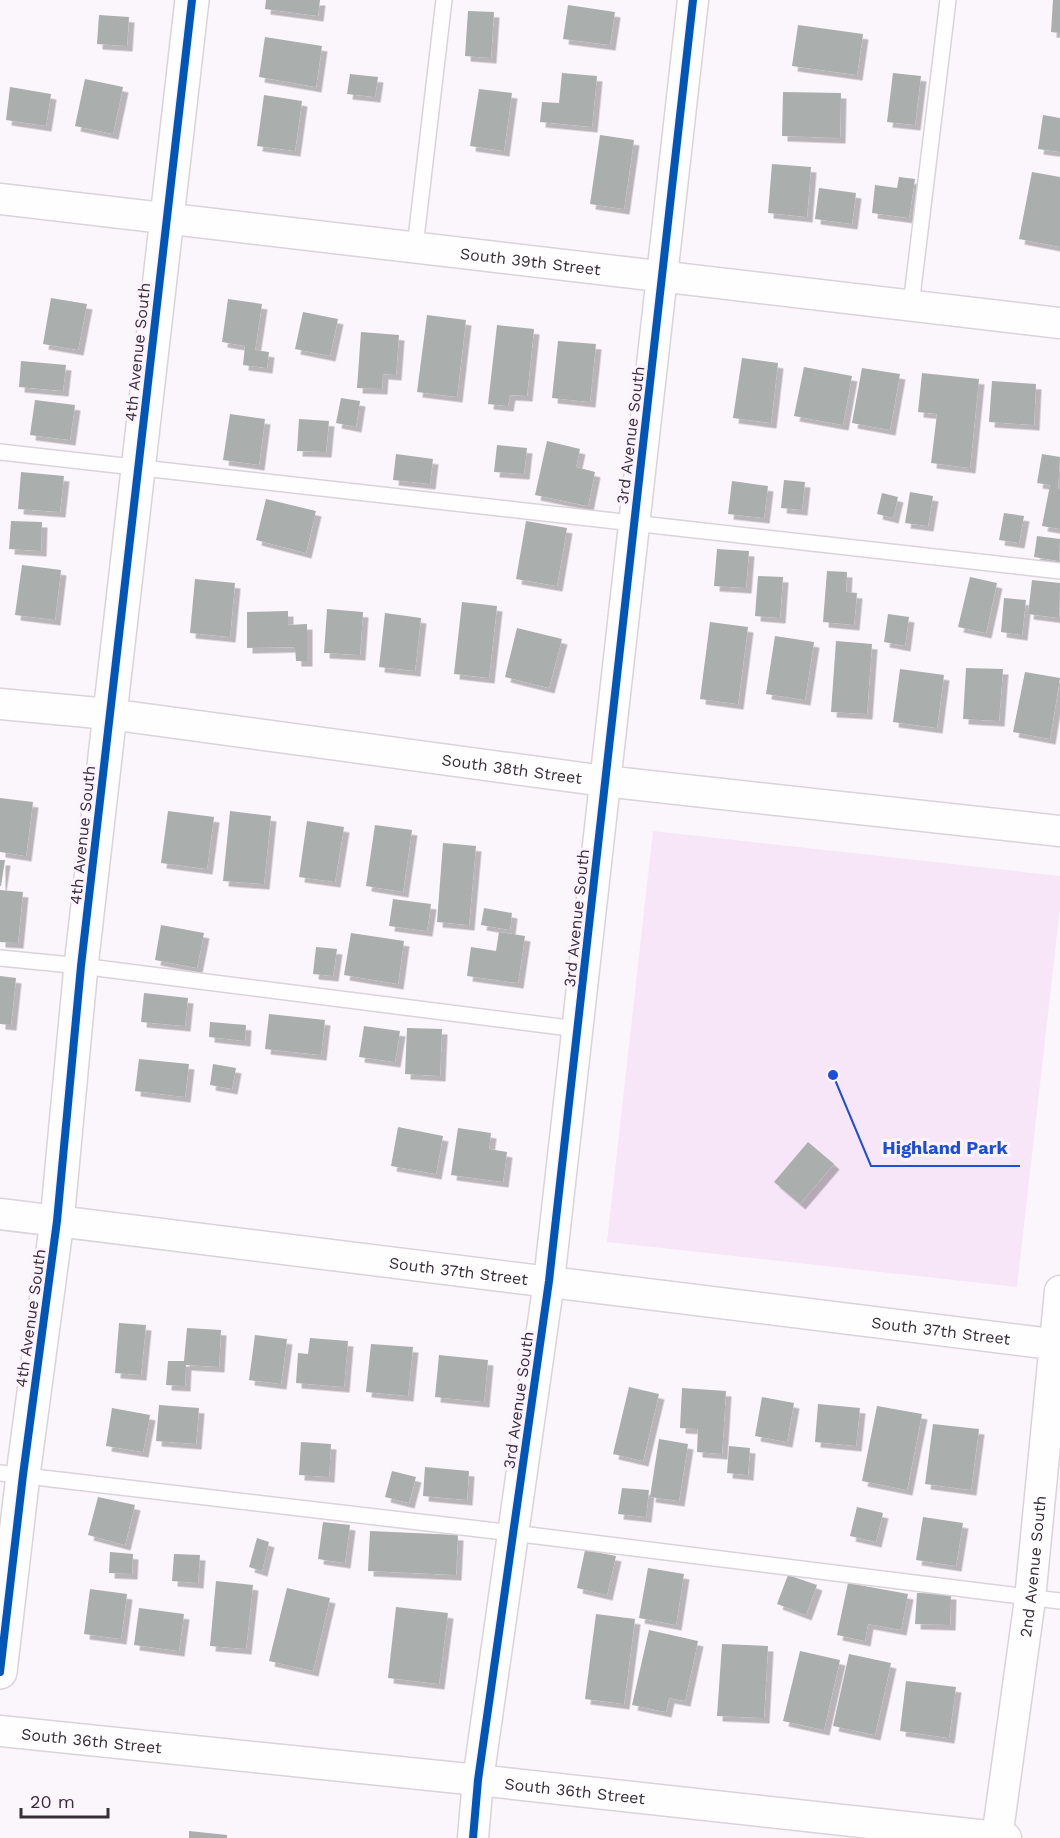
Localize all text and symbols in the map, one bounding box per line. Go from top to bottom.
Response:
street label: South 39th Street [459,244,602,279]
street label: 4th Avenue South [121,282,154,422]
street label: 3rd Avenue South [613,365,648,505]
street label: South 38th Street [440,750,583,788]
street label: 4th Avenue South [66,765,99,905]
street label: 3rd Avenue South [560,848,593,988]
callout: Highland Park [871,1130,1020,1166]
text: Highland Park [882,1137,1008,1158]
street label: 4th Avenue South [11,1248,50,1389]
street label: South 37th Street [388,1253,529,1289]
street label: South 37th Street [870,1313,1012,1349]
street label: 3rd Avenue South [499,1330,538,1470]
street label: 2nd Avenue South [1016,1495,1050,1639]
street label: South 36th Street [20,1724,163,1758]
street label: South 36th Street [504,1774,646,1808]
scale bar [21,1781,108,1819]
text: 20 m [30,1791,75,1812]

